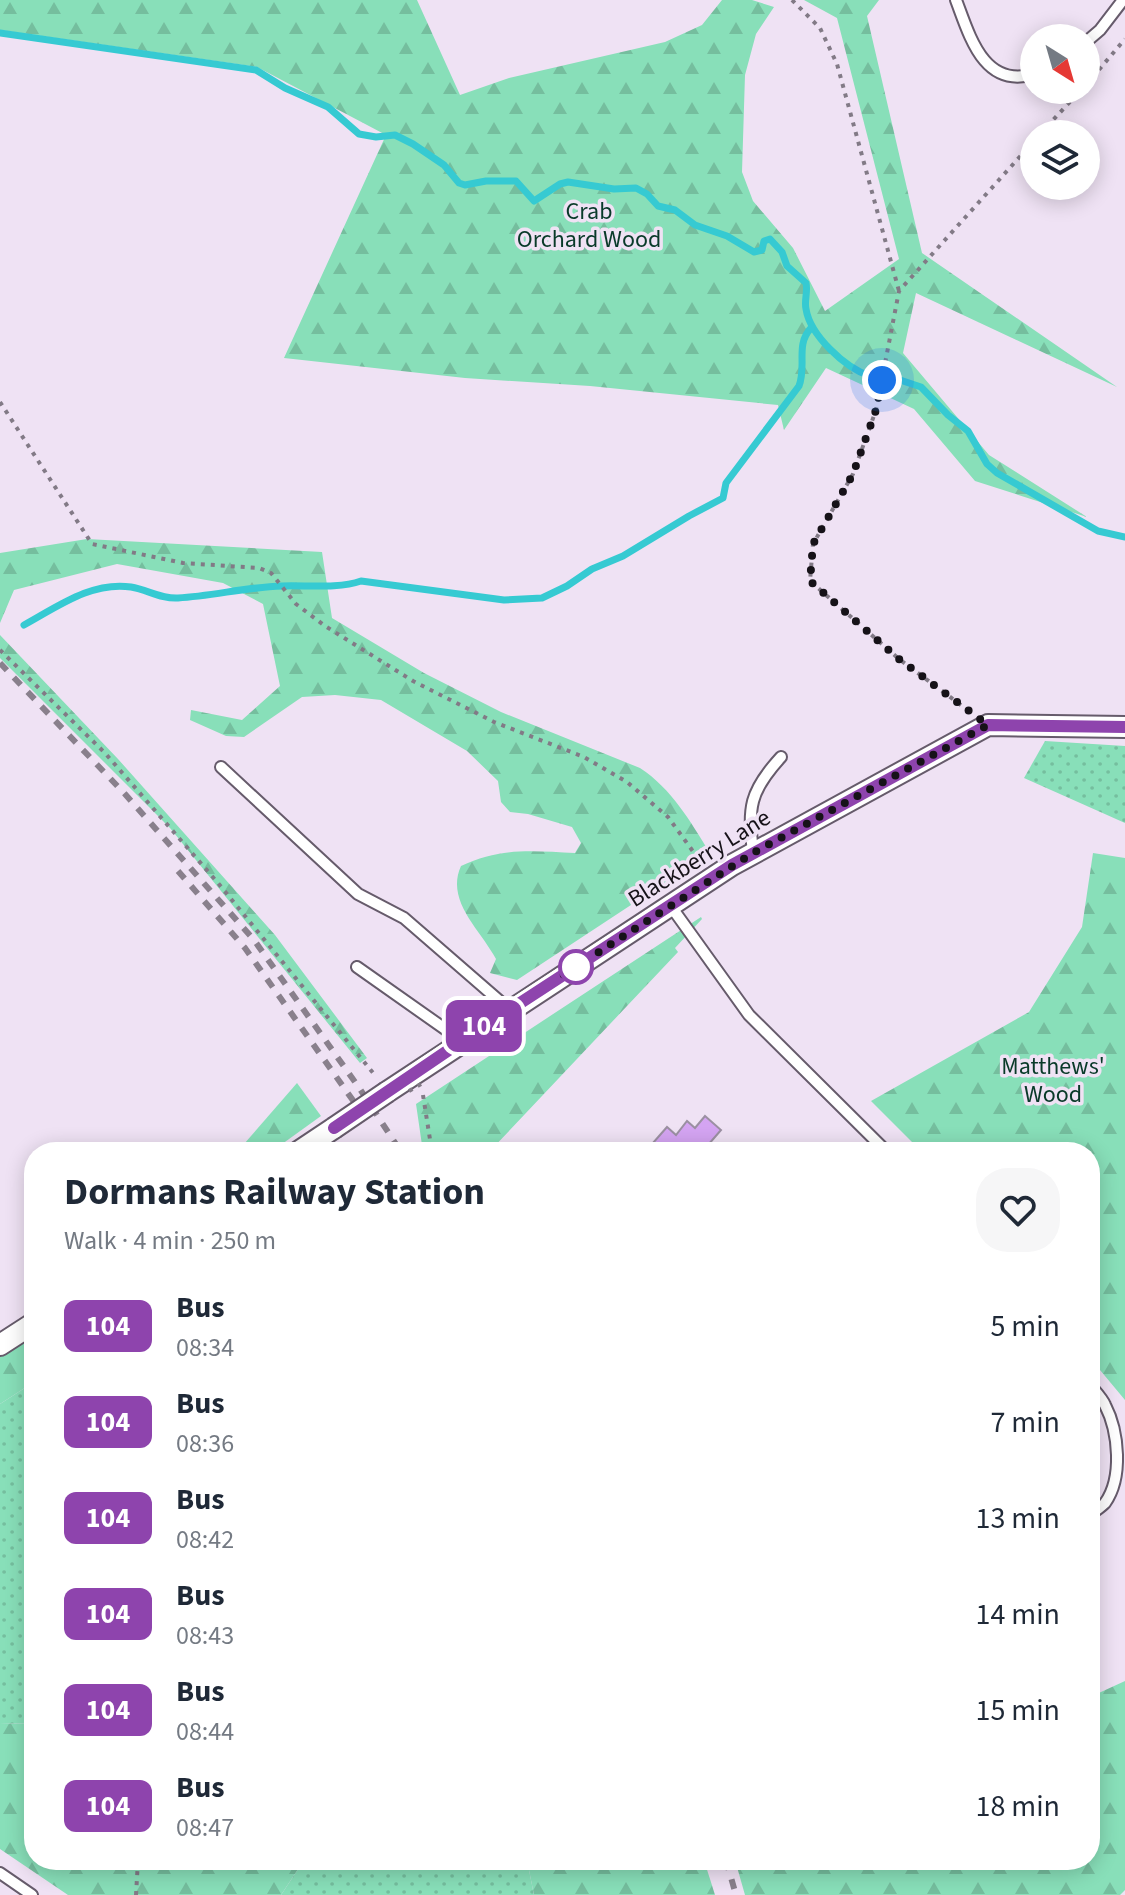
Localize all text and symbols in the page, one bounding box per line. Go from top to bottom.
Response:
north arrow [1020,24,1100,104]
map controls [1020,24,1100,200]
button: layers [1020,120,1100,200]
park label: Crab Orchard Wood [517,194,661,257]
your location [862,360,902,400]
street label: Blackberry Lane [621,801,777,916]
unlabelled marker [559,950,593,984]
line badge: 104 [438,1000,530,1052]
text: 104 [462,1006,506,1046]
park label: Matthews' Wood [1001,1049,1105,1112]
text: Dormans Railway Station [64,1165,485,1219]
button: heart [976,1168,1060,1252]
text: Walk · 4 min · 250 m [64,1222,276,1259]
text: Bus [176,1286,224,1329]
text: 5 min [990,1305,1060,1348]
text: 104 [86,1306,130,1346]
text: 08:34 [176,1329,234,1366]
text: Bus [176,1382,224,1425]
text: 7 min [990,1401,1060,1444]
text: 104 [86,1402,130,1442]
text: 08:36 [176,1425,234,1462]
text: Bus [176,1478,224,1521]
text: 13 min [976,1497,1060,1540]
text: 104 [86,1498,130,1538]
text: 08:42 [176,1521,234,1558]
text: Bus [176,1574,224,1617]
text: 14 min [976,1593,1060,1636]
text: 104 [86,1594,130,1634]
text: 08:43 [176,1617,234,1654]
text: Bus [176,1670,224,1713]
text: 15 min [976,1689,1060,1732]
text: 104 [86,1690,130,1730]
text: 08:44 [176,1713,234,1750]
text: Bus [176,1766,224,1809]
text: 18 min [976,1785,1060,1828]
text: 104 [86,1786,130,1826]
text: 08:47 [176,1809,234,1846]

